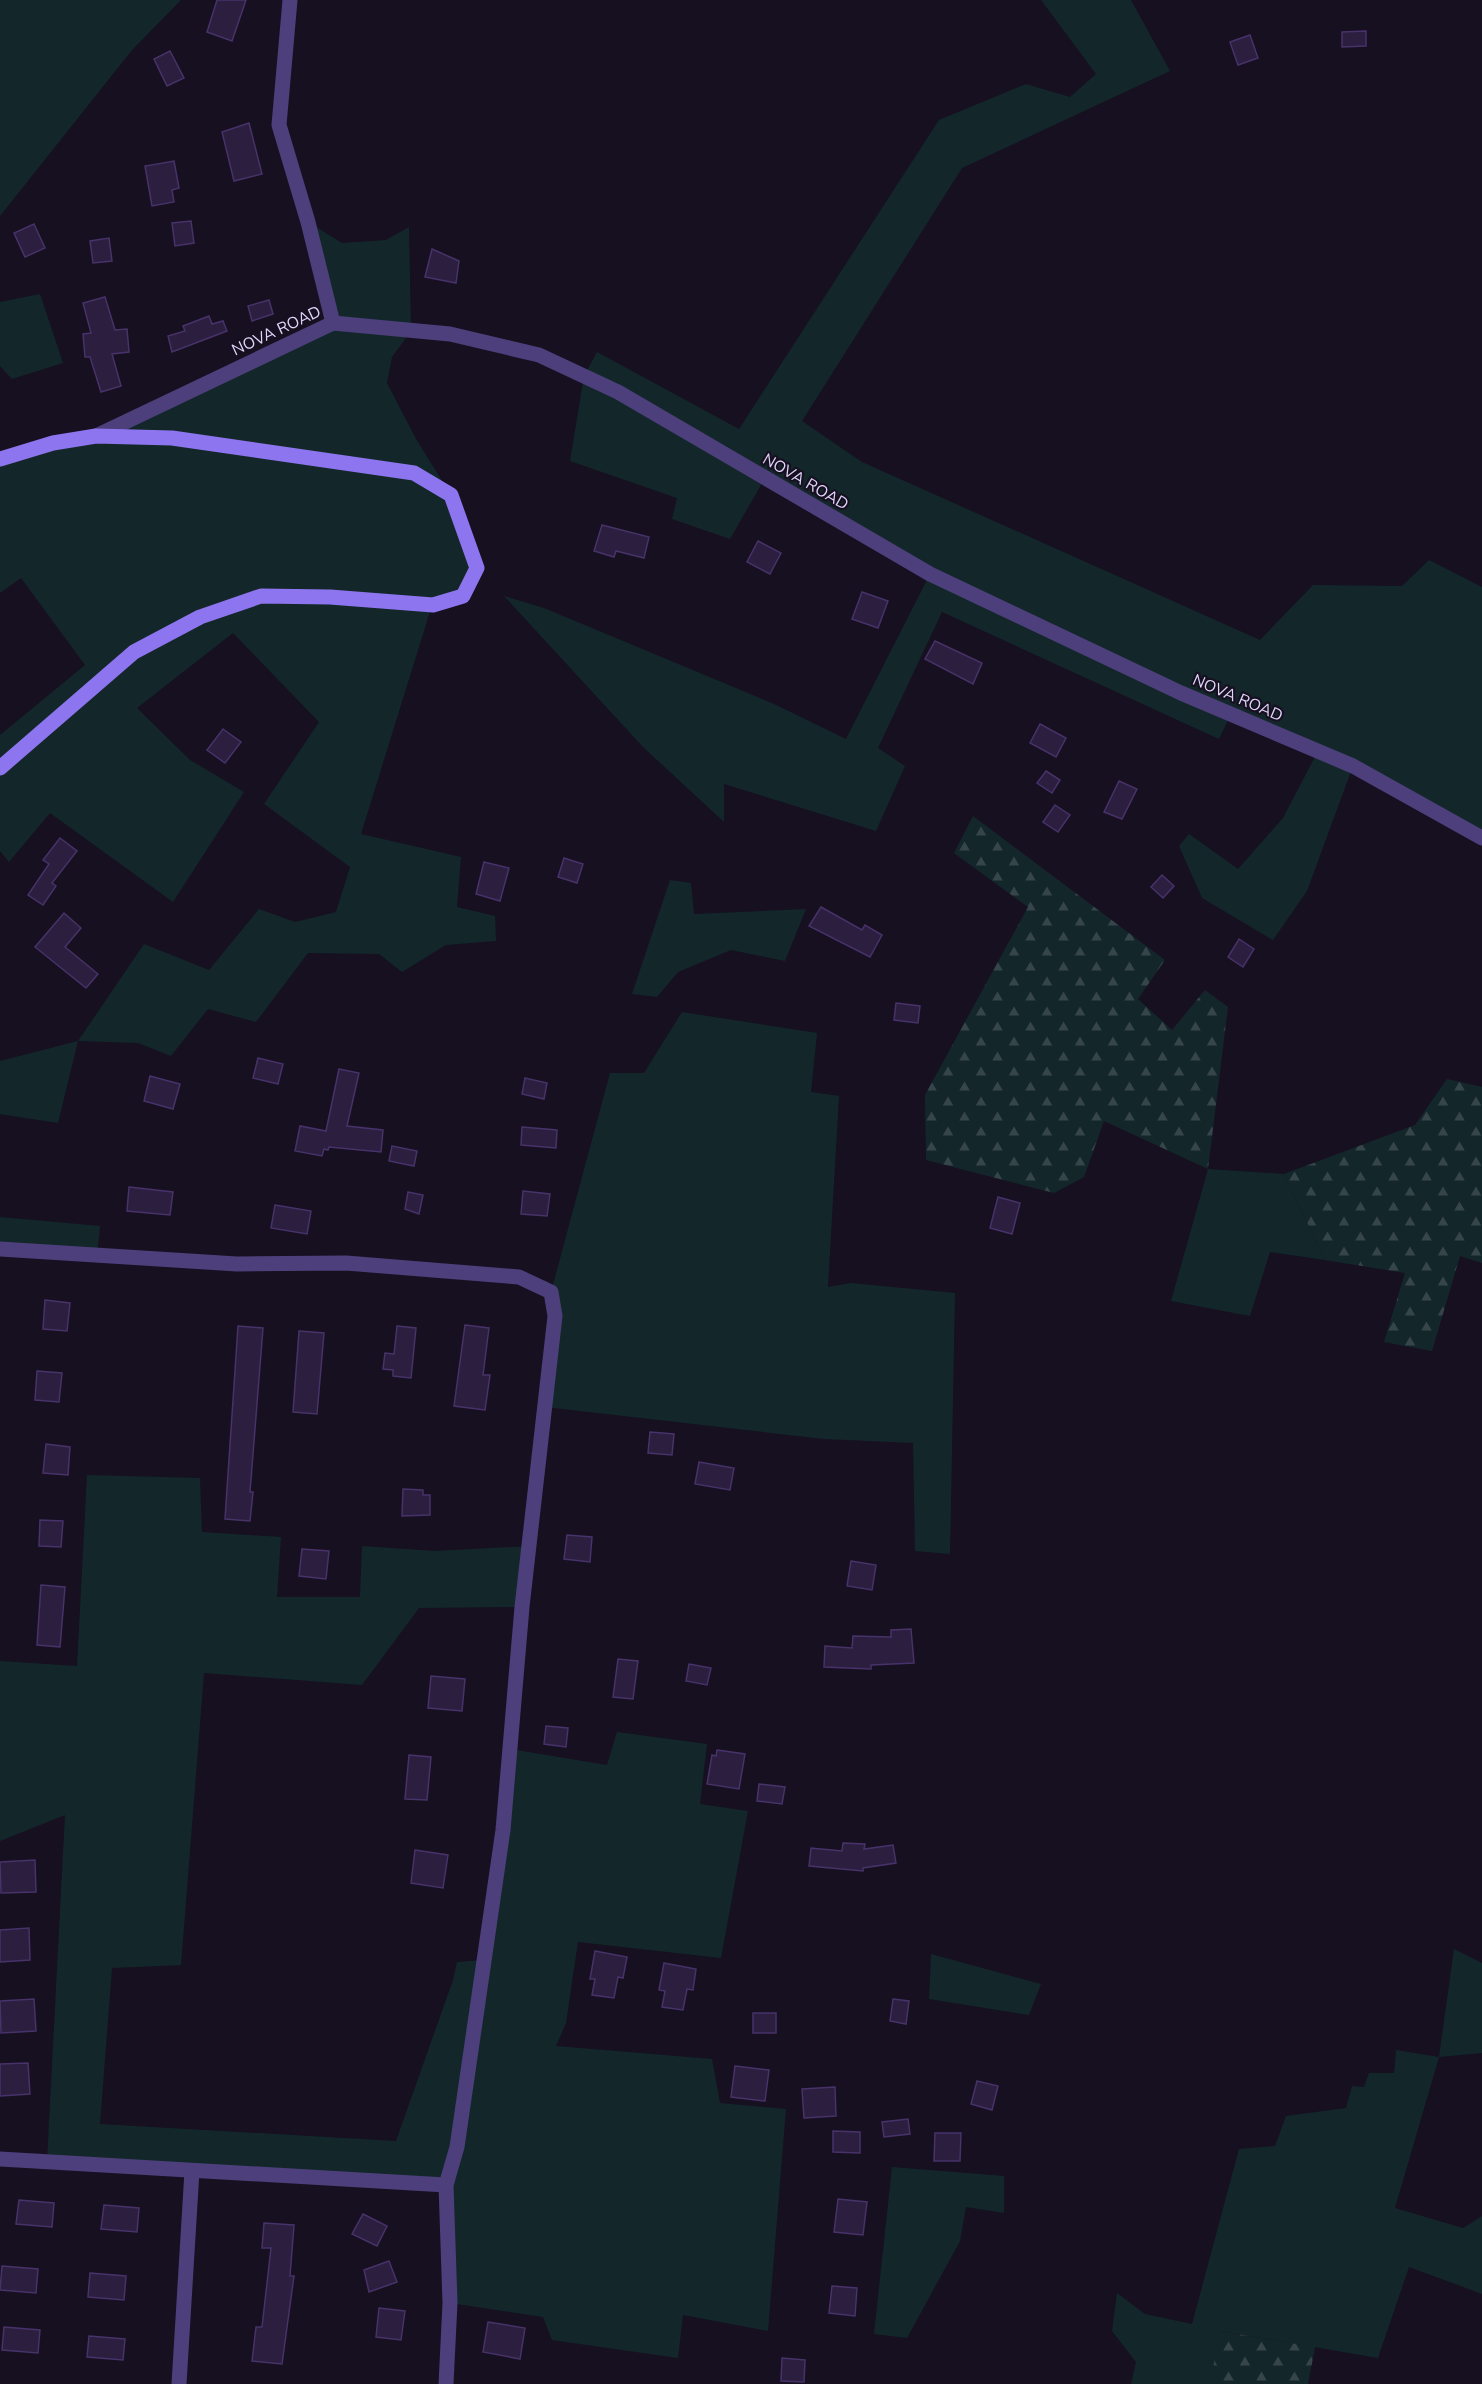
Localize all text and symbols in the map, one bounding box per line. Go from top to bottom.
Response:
street label: NOVA ROAD [228,301,325,361]
street label: NOVA ROAD [758,448,853,515]
street label: NOVA ROAD [1189,669,1286,727]

